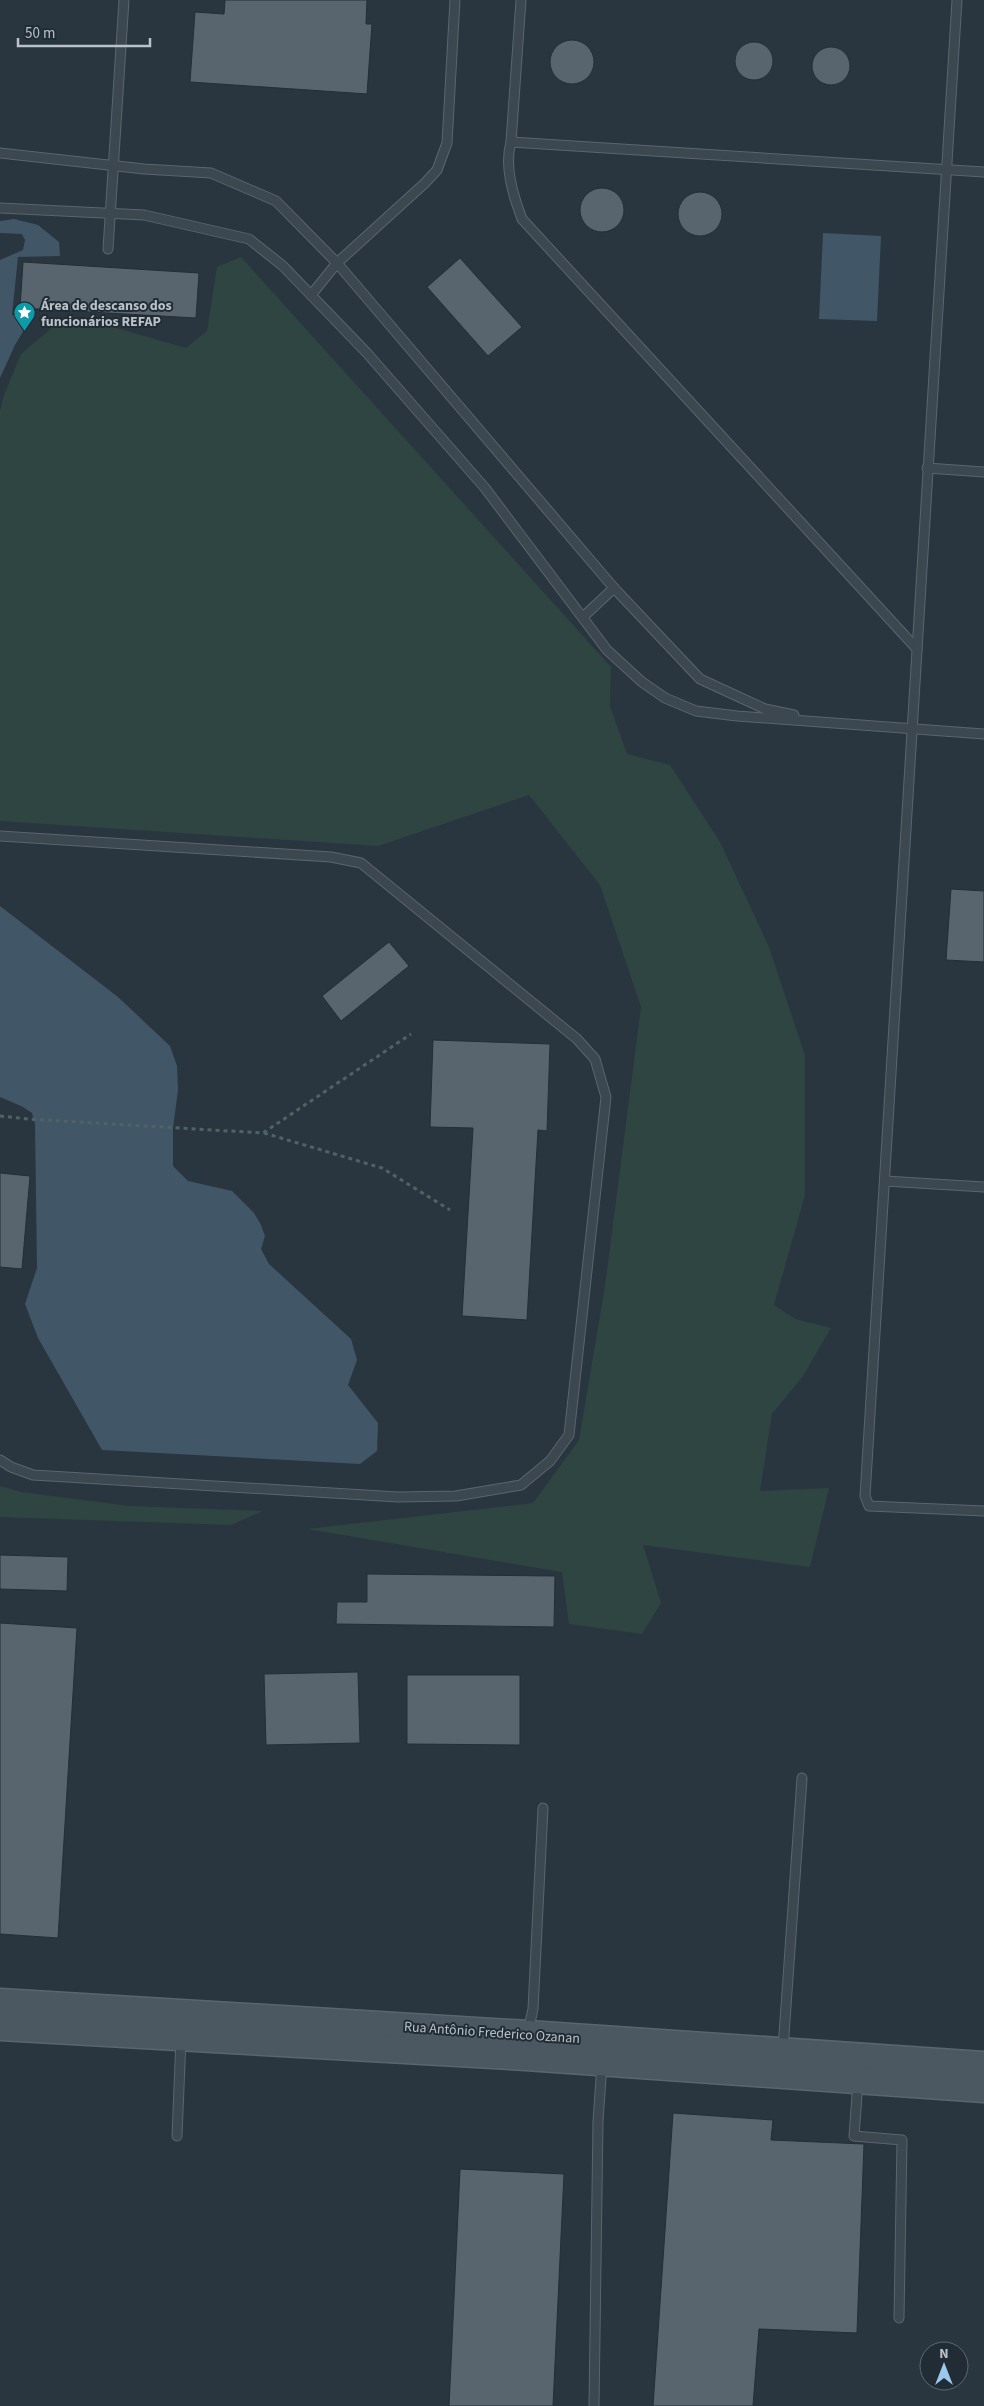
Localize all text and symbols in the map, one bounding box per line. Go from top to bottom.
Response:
scale bar [18,15,150,47]
text: 50 m [25,23,55,44]
place label: Área de descanso dos funcionários REFAP [40,296,172,332]
place icon: Área de descanso dos funcionários REFAP [13,301,37,332]
street label: Rua Antônio Frederico Ozanan [403,2017,581,2049]
north arrow [919,2341,969,2391]
text: N [939,2344,949,2364]

